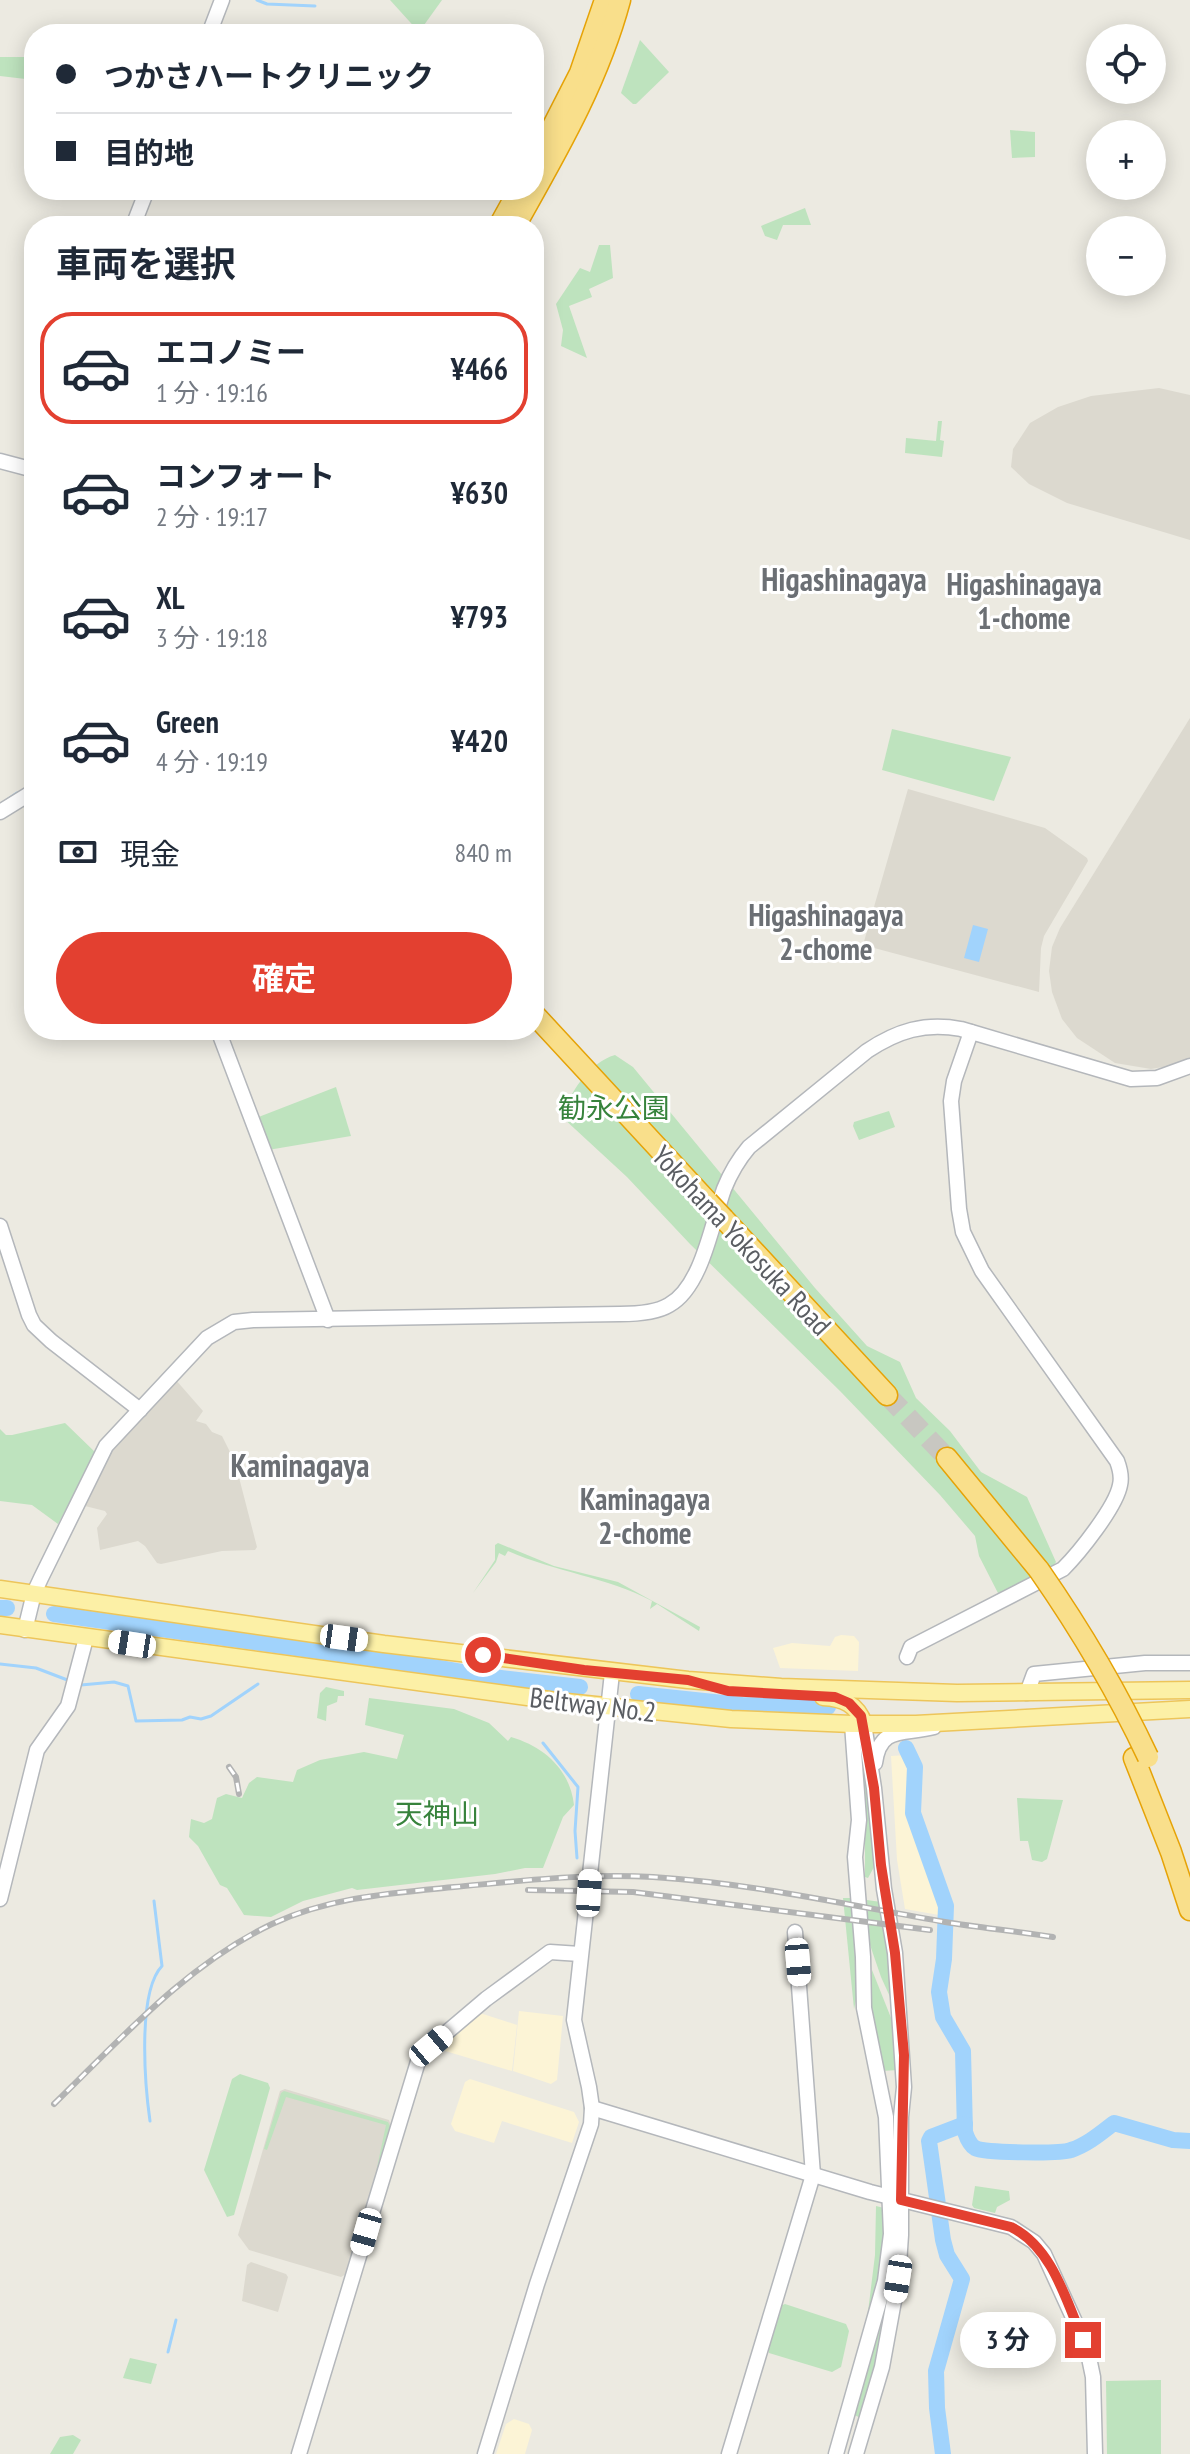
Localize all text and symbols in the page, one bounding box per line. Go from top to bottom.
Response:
map controls [1086,24,1166,296]
button: locate [1086,24,1166,104]
text: つかさハートクリニック [104,56,434,95]
button: + [1086,120,1166,200]
text: 目的地 [104,133,194,172]
button: − [1086,216,1166,296]
text: 車両を選択 [56,240,236,287]
icon: car [60,332,132,404]
text: エコノミー [156,332,306,371]
text: ¥466 [451,349,508,388]
text: 1 分 · 19:16 [156,376,268,409]
icon: car [60,456,132,528]
text: コンフォート [156,456,335,495]
text: ¥630 [451,473,508,512]
text: 2 分 · 19:17 [156,500,268,533]
district label: Higashinagaya [761,558,927,600]
district label: Higashinagaya 1-chome [946,564,1102,637]
text: XL [156,578,185,617]
icon: car [60,580,132,652]
text: ¥793 [451,597,508,636]
text: 3 分 · 19:18 [156,621,268,654]
text: Green [156,702,219,741]
icon: car [60,704,132,776]
text: ¥420 [451,721,508,760]
text: 4 分 · 19:19 [156,745,268,778]
icon: cash [56,830,100,874]
text: 現金 [120,834,180,873]
text: 840 m [454,836,512,869]
district label: Higashinagaya 2-chome [748,895,904,968]
button: 確定 [56,932,512,1024]
park label: 勧永公園 [558,1089,670,1126]
street label: Yokohama Yokosuka Road [644,1137,840,1343]
district label: Kaminagaya [231,1444,369,1486]
district label: Kaminagaya 2-chome [580,1479,710,1552]
car [319,1623,369,1653]
car [106,1628,158,1660]
route start [465,1637,501,1673]
street label: Beltway No.2 [528,1678,658,1730]
park label: 天神山 [395,1795,479,1832]
car [575,1868,603,1918]
car [784,1937,812,1987]
car [405,2021,457,2071]
car [348,2206,384,2258]
car [882,2253,914,2305]
callout: 3 分 [959,2312,1055,2368]
route end [1065,2322,1101,2358]
text: 3 分 [986,2323,1030,2356]

